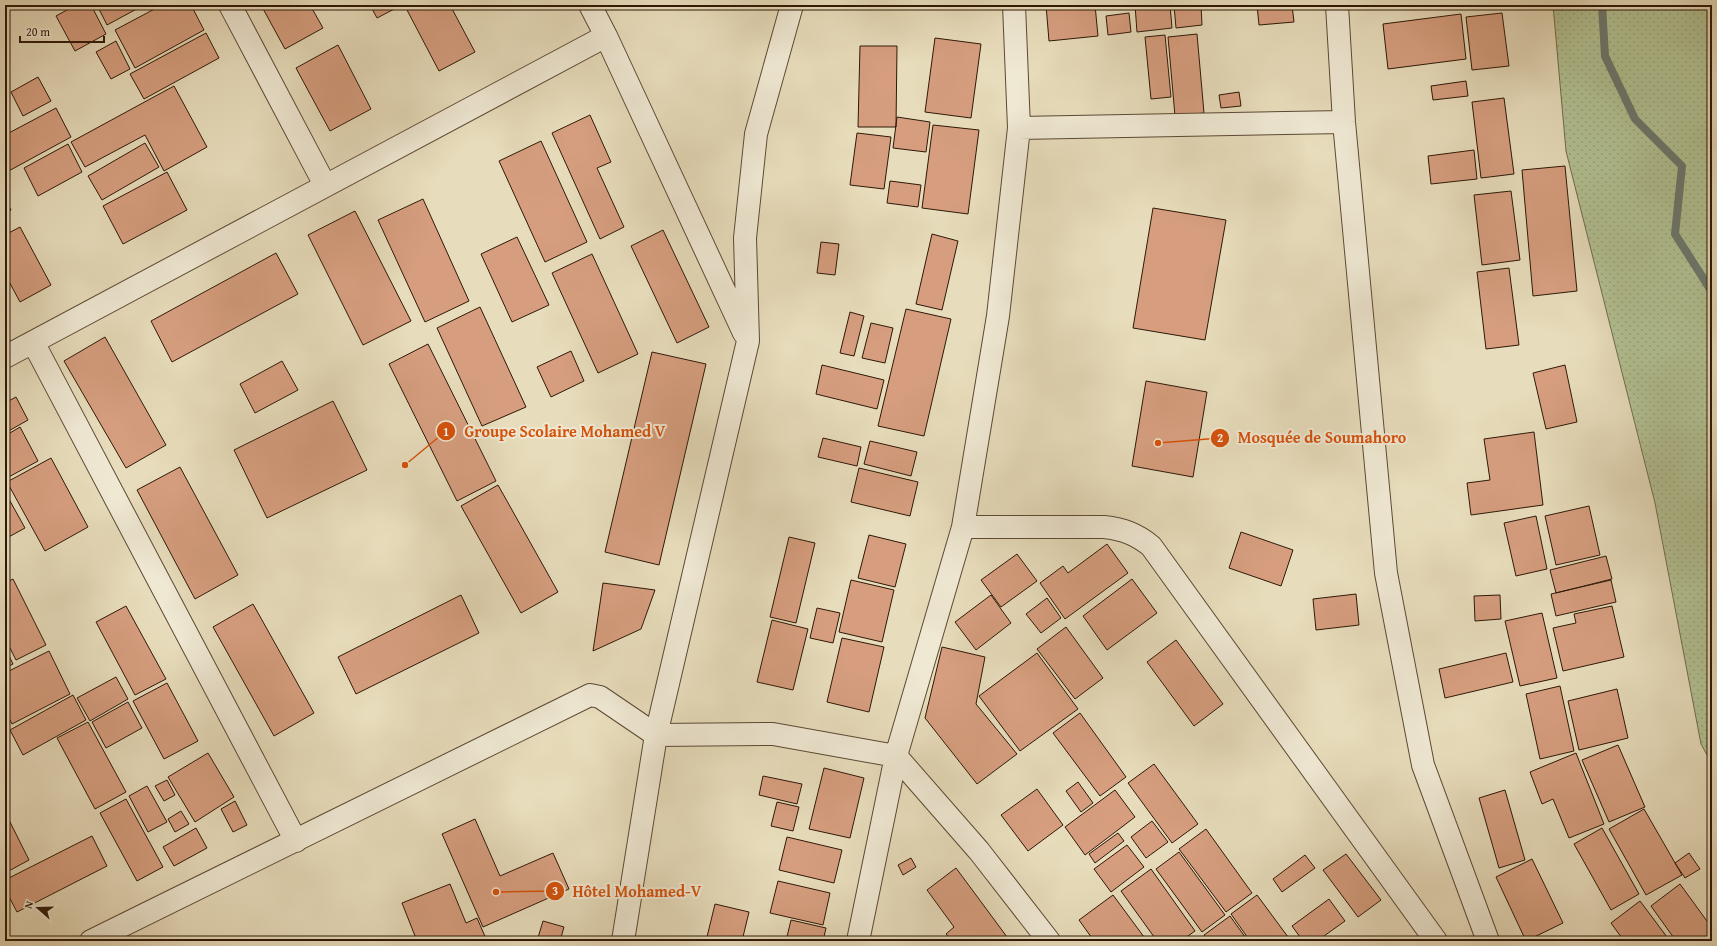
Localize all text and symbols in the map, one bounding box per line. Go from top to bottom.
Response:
scale bar [20,18,104,44]
text: 20 m [26,23,50,40]
callout: Groupe Scolaire Mohamed V [436,417,673,445]
text: Groupe Scolaire Mohamed V [465,419,666,443]
text: 1 [443,423,449,440]
callout: Mosquée de Soumahoro [1210,424,1415,452]
text: Mosquée de Soumahoro [1238,425,1407,449]
text: 2 [1217,429,1223,446]
callout: Hôtel Mohamed-V [545,877,710,905]
text: Hôtel Mohamed-V [572,879,702,903]
text: 3 [552,882,558,899]
north arrow [18,888,58,928]
text: N [20,898,38,911]

